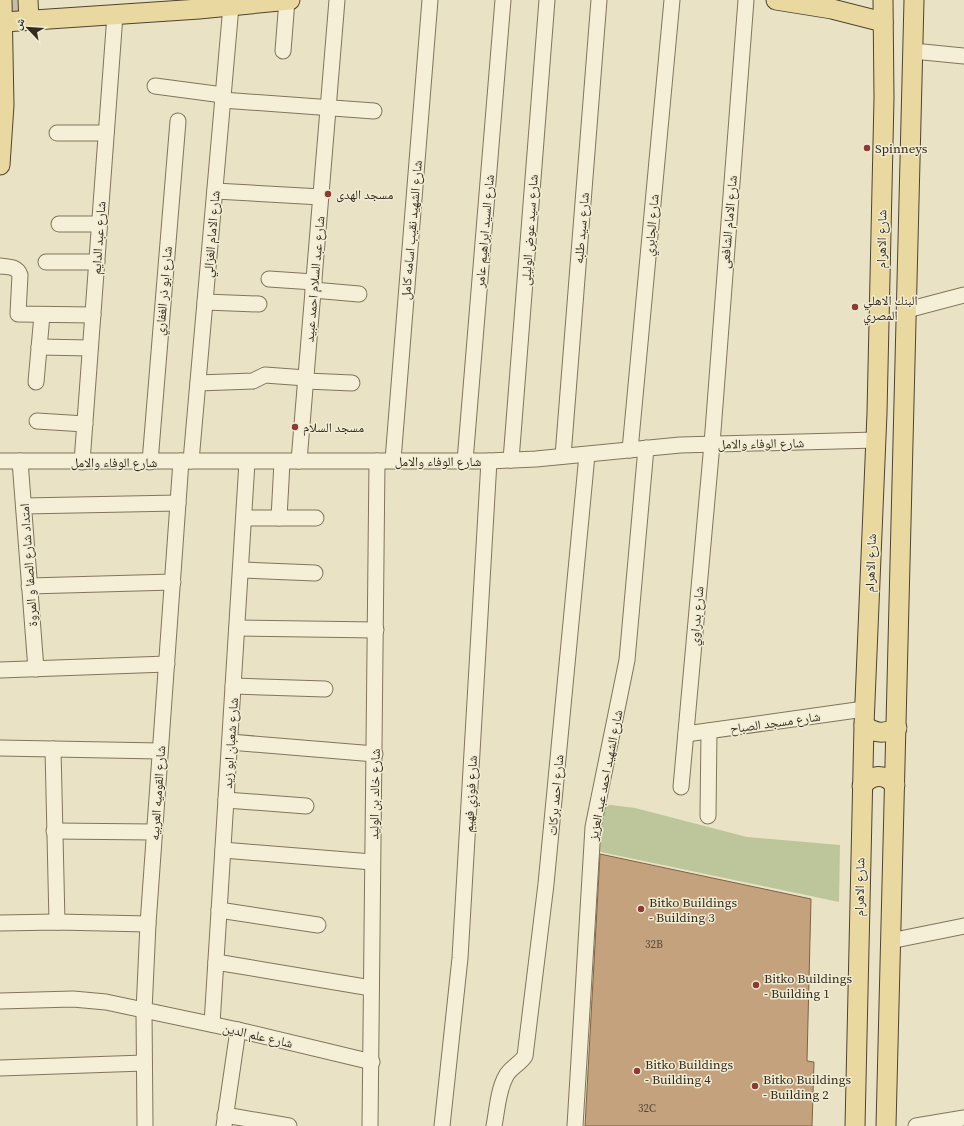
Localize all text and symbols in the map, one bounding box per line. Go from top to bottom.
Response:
north arrow [8,8,48,48]
text: ش [10,15,29,32]
place label: Spinneys [875,140,928,157]
marker: Spinneys [862,143,872,153]
street label: شارع الشهيد نقيب اسامه كامل [397,160,427,301]
street label: شارع السيد ابراهيم عامر [471,174,499,289]
street label: شارع سيد عوض الوليلى [517,174,543,286]
street label: شارع الامام الشافعى [716,175,742,270]
place label: مسجد الهدى [336,186,393,203]
marker: مسجد الهدى [323,189,333,199]
street label: شارع الامام الغزالي [199,190,226,279]
street label: شارع سيد طلبه [570,192,594,265]
street label: شارع الجابري [640,193,665,257]
street label: شارع عبد الدايم [87,201,111,275]
street label: شارع الاهرام [872,209,892,269]
street label: شارع عبد السلام احمد عبيد [301,215,329,343]
street label: شارع ابو ذر الغفاري [151,246,178,337]
place label: البنك الاهلي المصري [863,292,918,326]
marker: البنك الاهلي المصري [850,302,860,312]
place label: مسجد السلام [303,419,364,436]
marker: مسجد السلام [290,422,300,432]
street label: شارع الوفاء والامل [718,434,805,454]
street label: شارع الوفاء والامل [395,453,481,471]
street label: شارع الوفاء والامل [71,454,157,472]
street label: امتداد شارع الصفا و المروة [16,503,42,627]
street label: شارع الاهرام [861,533,881,593]
street label: شارع بدراوي [685,586,710,647]
street label: شارع شعبان ابو زيد [219,697,243,789]
street label: شارع الشهيد احمد عبد العزيز [584,708,627,843]
street label: شارع مسجد الصباح [729,708,822,738]
street label: شارع القوميه العربيه [146,745,170,841]
street label: شارع خالد بن الوليد [365,748,385,840]
street label: شارع احمد بركات [543,754,569,836]
street label: شارع فوزي فهيم [460,755,483,833]
street label: شارع الاهرام [850,857,870,917]
place label: Bitko Buildings - Building 3 [649,894,737,926]
marker: Bitko Buildings - Building 3 [636,904,646,914]
house number: 32B [645,937,663,952]
place label: Bitko Buildings - Building 1 [764,970,852,1002]
marker: Bitko Buildings - Building 1 [751,980,761,990]
street label: شارع علم الدين [221,1019,295,1053]
place label: Bitko Buildings - Building 4 [645,1056,733,1088]
marker: Bitko Buildings - Building 4 [632,1066,642,1076]
place label: Bitko Buildings - Building 2 [763,1071,851,1103]
marker: Bitko Buildings - Building 2 [750,1081,760,1091]
house number: 32C [638,1101,656,1116]

